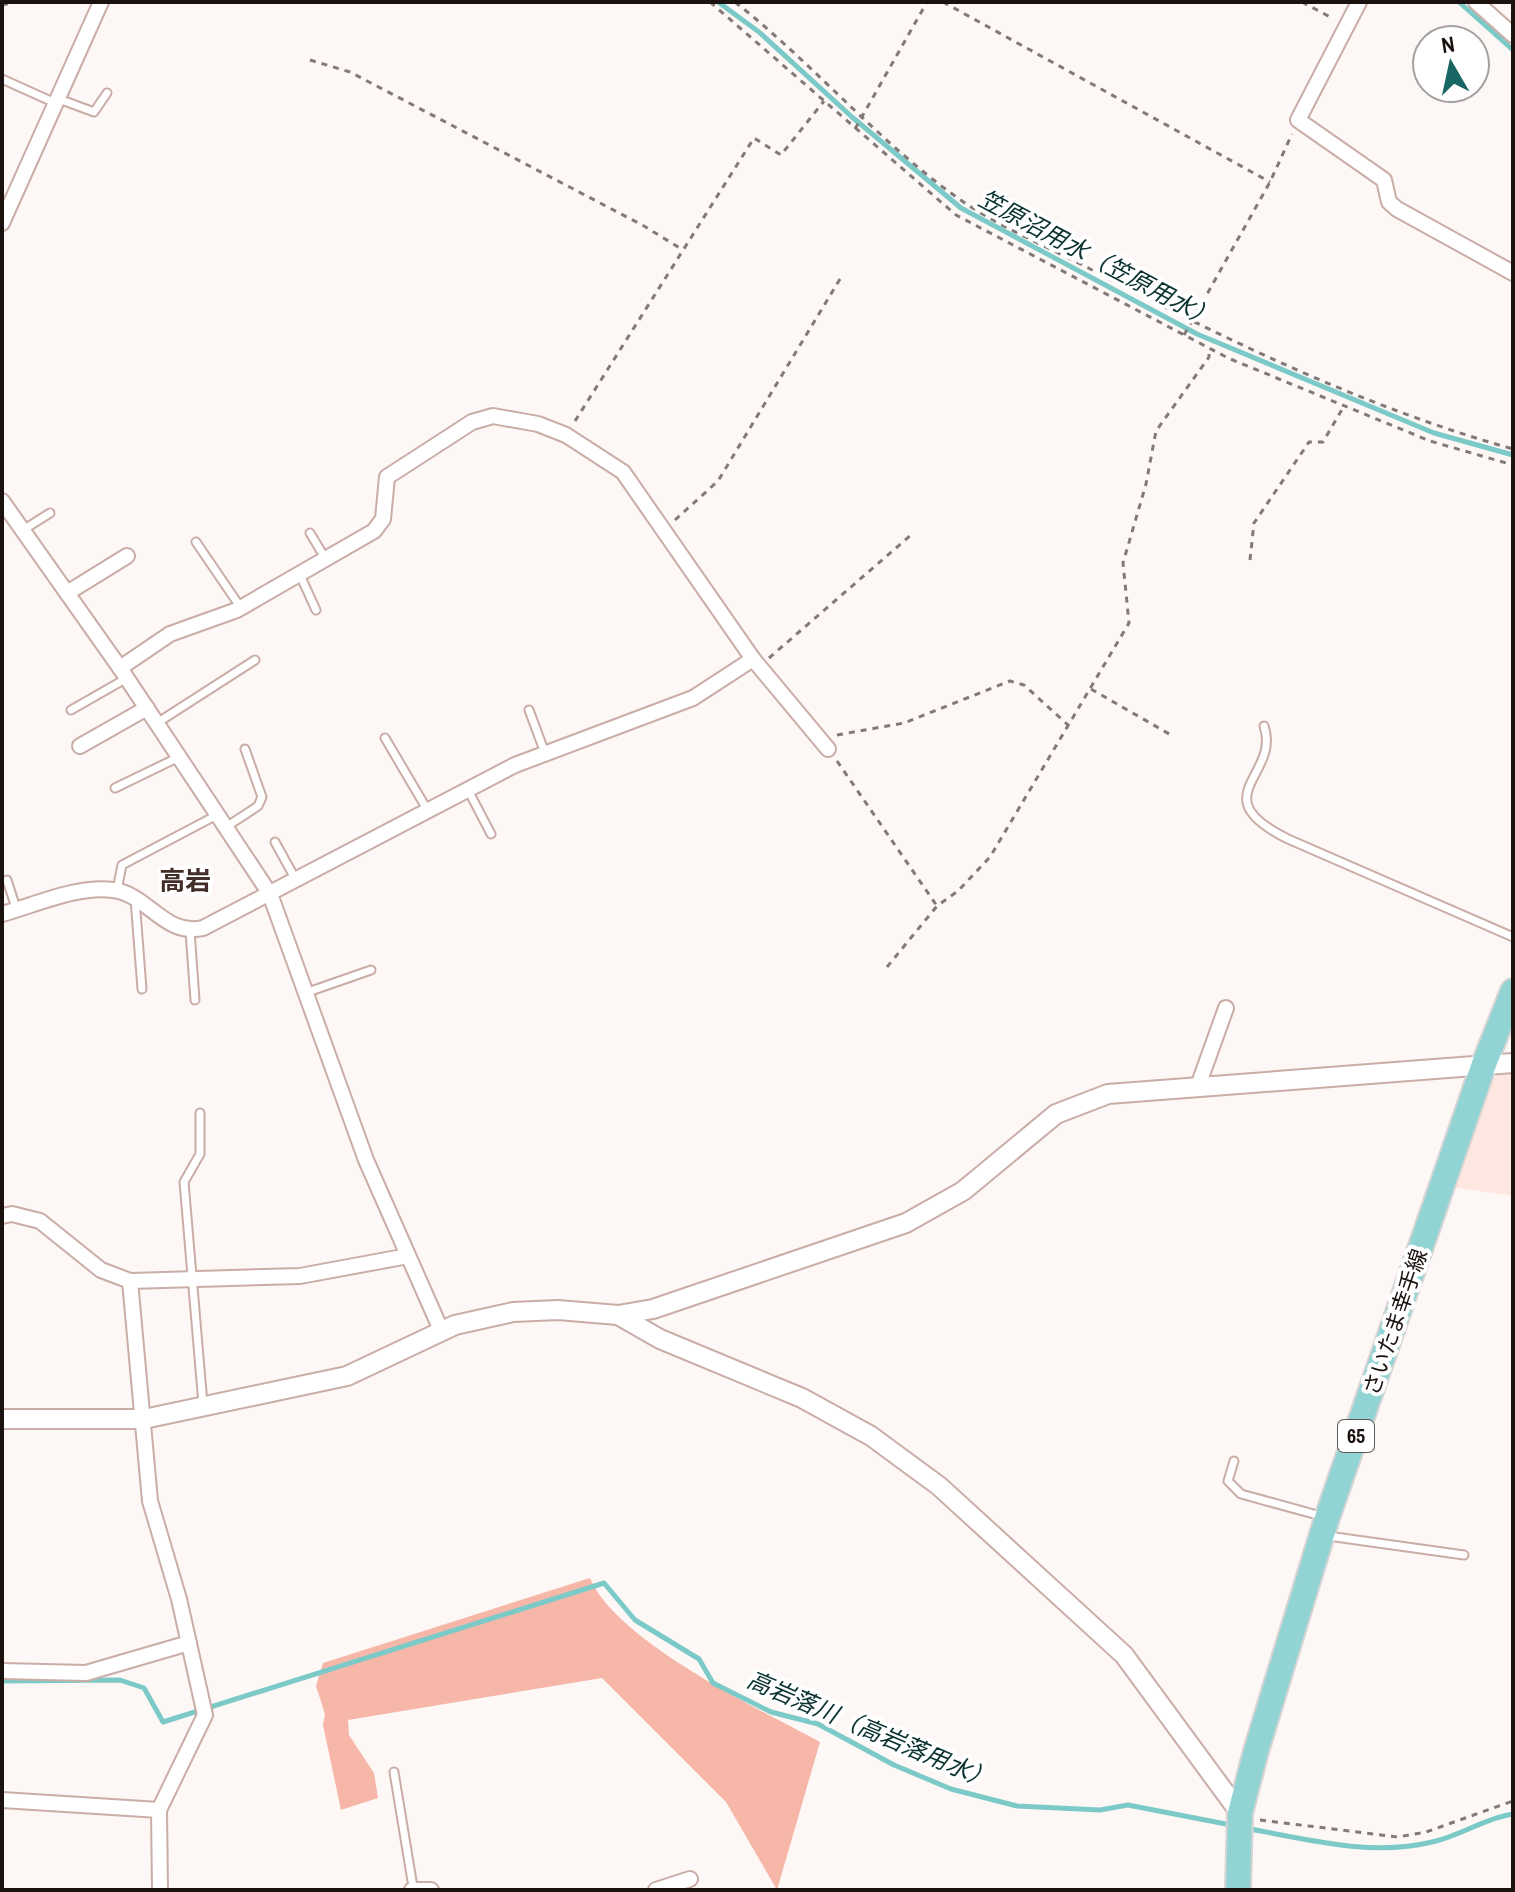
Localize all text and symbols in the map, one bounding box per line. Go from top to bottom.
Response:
north arrow [1411,24,1491,104]
text: N [1439,28,1457,60]
water label: 笠原沼用水（笠原用水） [973,182,1222,334]
district label: 高岩 [159,863,211,898]
street label: さいたま幸手線 [1356,1245,1434,1399]
road number: 65 [1338,1420,1374,1452]
water label: 高岩落川（高岩落用水） [743,1663,998,1795]

